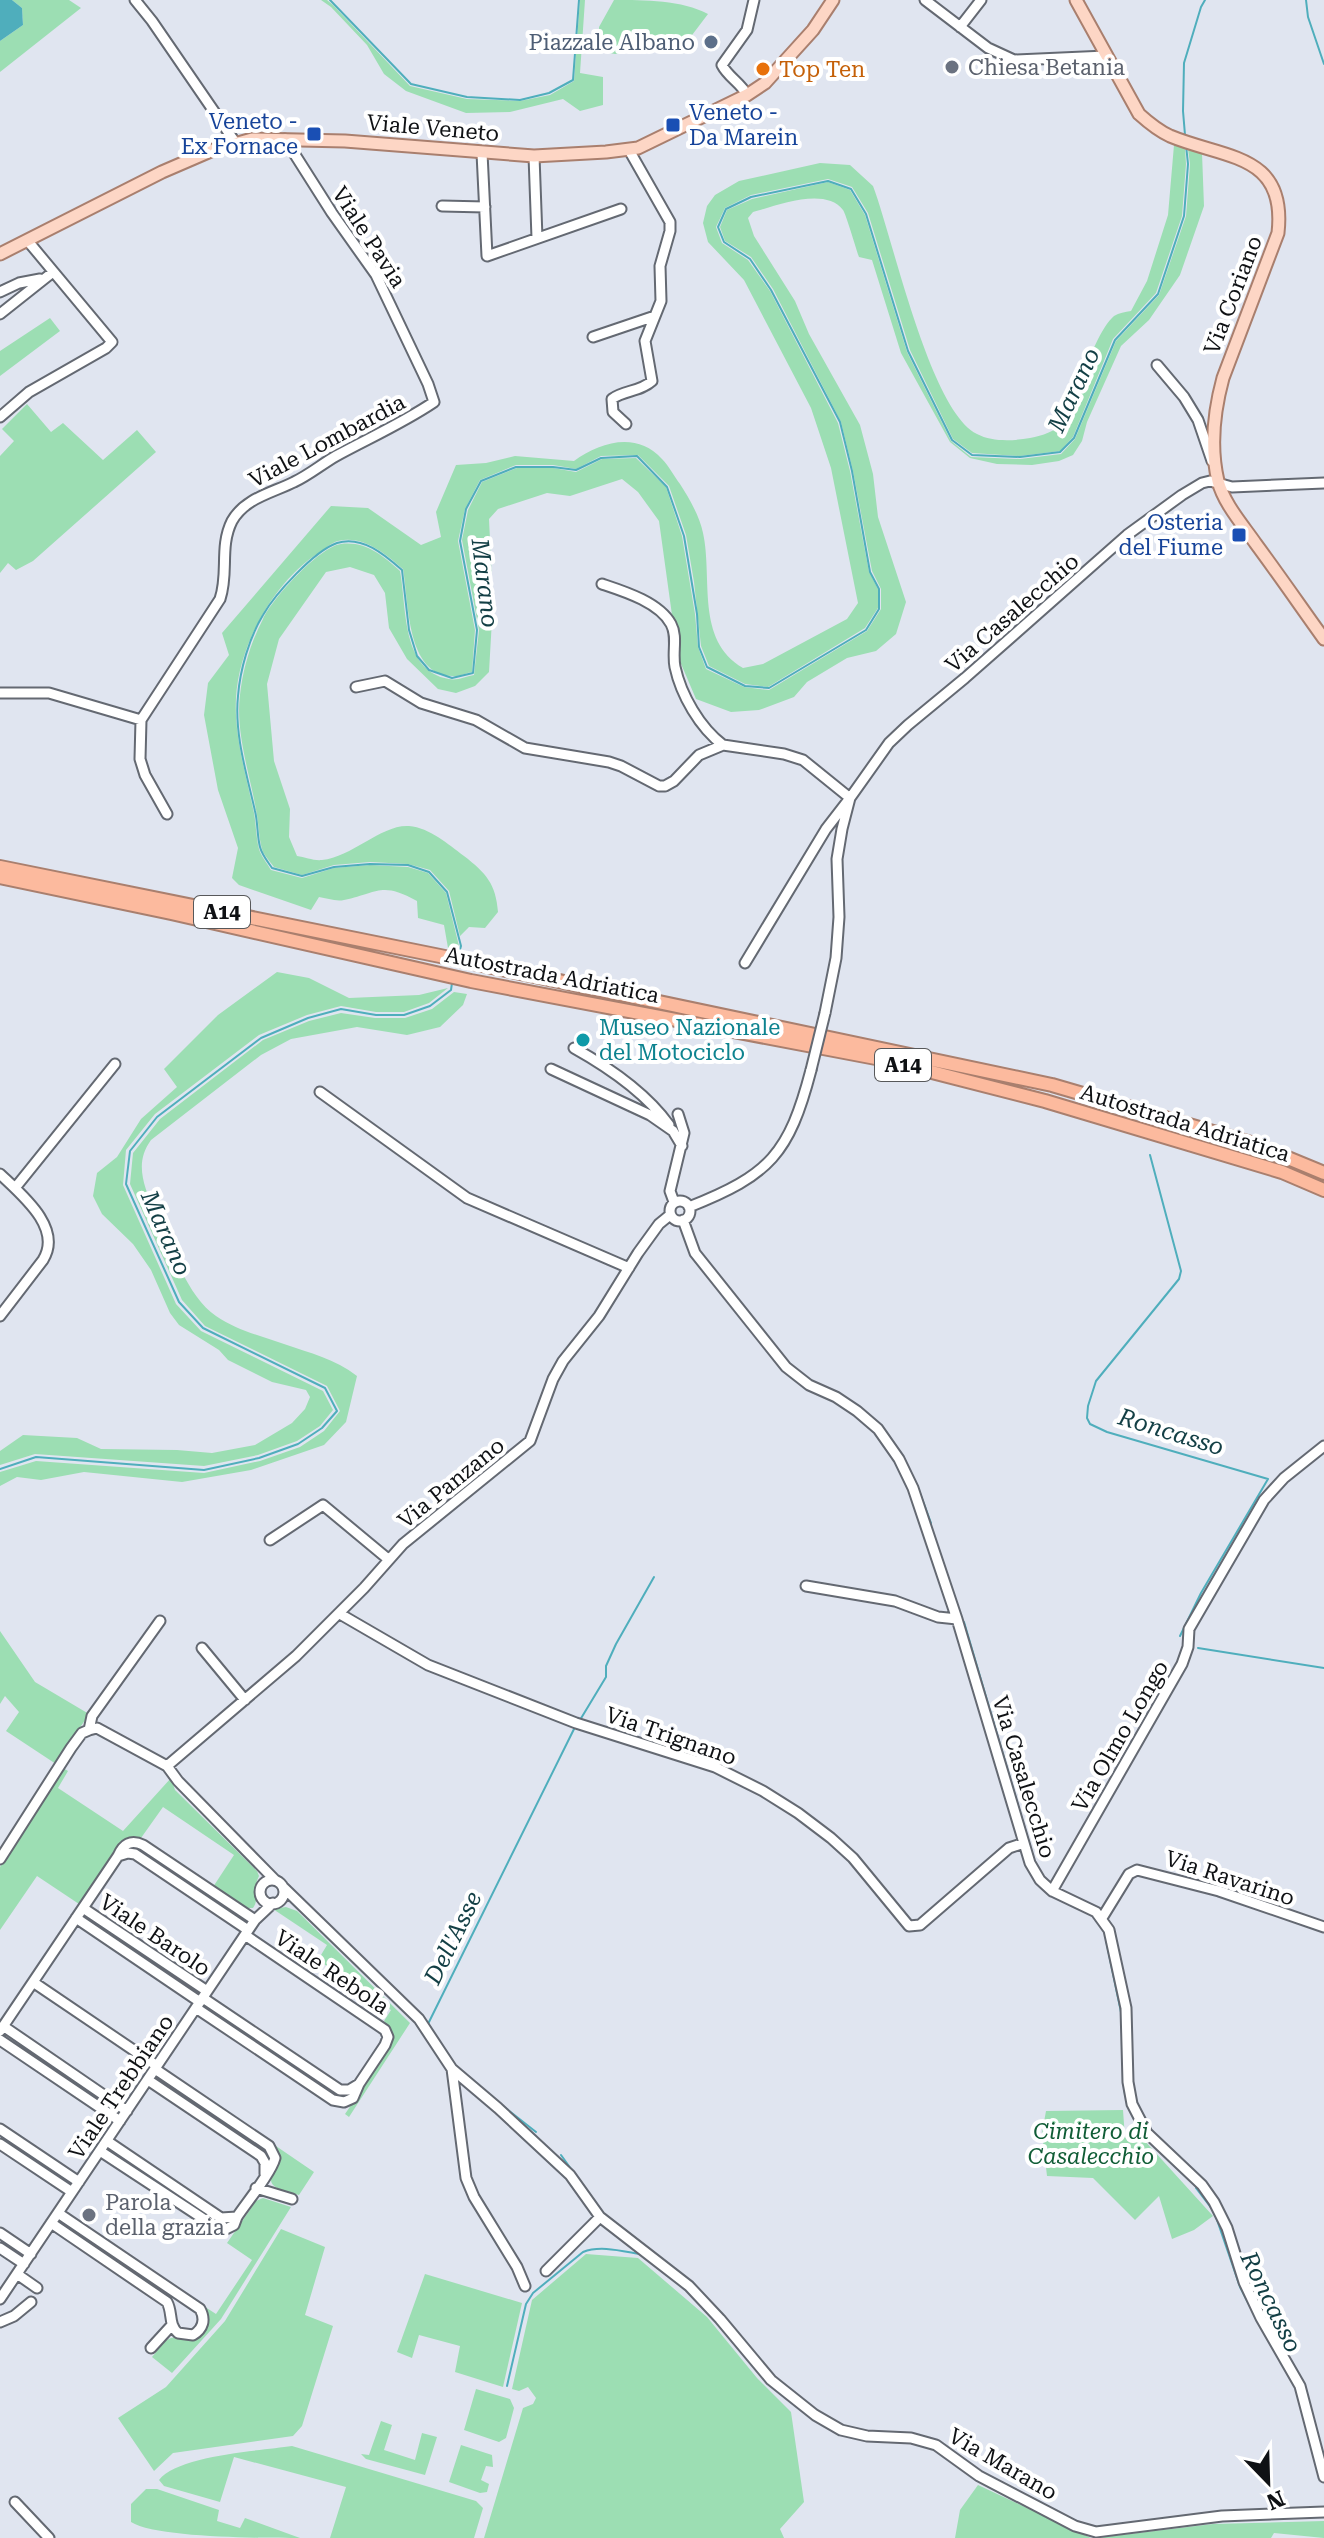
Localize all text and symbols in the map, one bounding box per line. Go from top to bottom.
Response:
place label: Piazzale Albano [529,30,695,55]
marker: Piazzale Albano [702,33,720,51]
place label: Chiesa Betania [968,55,1125,80]
place label: Top Ten [779,57,865,82]
marker: Chiesa Betania [943,58,961,76]
marker: Top Ten [754,60,772,78]
place label: Veneto - Da Marein [689,100,798,150]
place label: Veneto - Ex Fornace [181,109,298,159]
street label: Viale Veneto [366,110,500,146]
marker: Veneto - Da Marein [664,116,682,134]
marker: Veneto - Ex Fornace [305,125,323,143]
street label: Viale Pavia [327,182,411,292]
street label: Via Coriano [1199,232,1267,358]
water label: Marano [1042,343,1106,437]
street label: Viale Lombardia [245,389,410,493]
place label: Osteria del Fiume [1119,510,1223,560]
marker: Osteria del Fiume [1230,526,1248,544]
water label: Marano [466,536,504,629]
street label: Via Casalecchio [940,548,1084,678]
road number: A14 [194,896,250,928]
street label: Autostrada Adriatica [443,942,661,1008]
place label: Museo Nazionale del Motociclo [599,1015,780,1065]
marker: Museo Nazionale del Motociclo [574,1031,592,1049]
road number: A14 [875,1049,931,1081]
street label: Autostrada Adriatica [1077,1079,1293,1167]
water label: Marano [135,1185,197,1280]
water label: Roncasso [1114,1402,1227,1461]
street label: Via Panzano [393,1433,509,1533]
street label: Via Olmo Longo [1067,1656,1173,1816]
street label: Via Casalecchio [987,1693,1061,1861]
street label: Via Trignano [602,1702,740,1770]
street label: Via Ravarino [1162,1845,1298,1911]
water label: Dell'Asse [418,1887,487,1990]
street label: Viale Barolo [95,1889,215,1981]
street label: Viale Rebola [270,1925,394,2019]
street label: Viale Trebbiano [63,2010,179,2164]
park label: Cimitero di Casalecchio [1028,2119,1154,2169]
place label: Parola della grazia [105,2190,225,2240]
marker: Parola della grazia [80,2206,98,2224]
water label: Roncasso [1234,2246,1307,2357]
street label: Via Marano [944,2423,1062,2505]
north arrow [1228,2442,1308,2522]
text: N [1263,2485,1288,2515]

